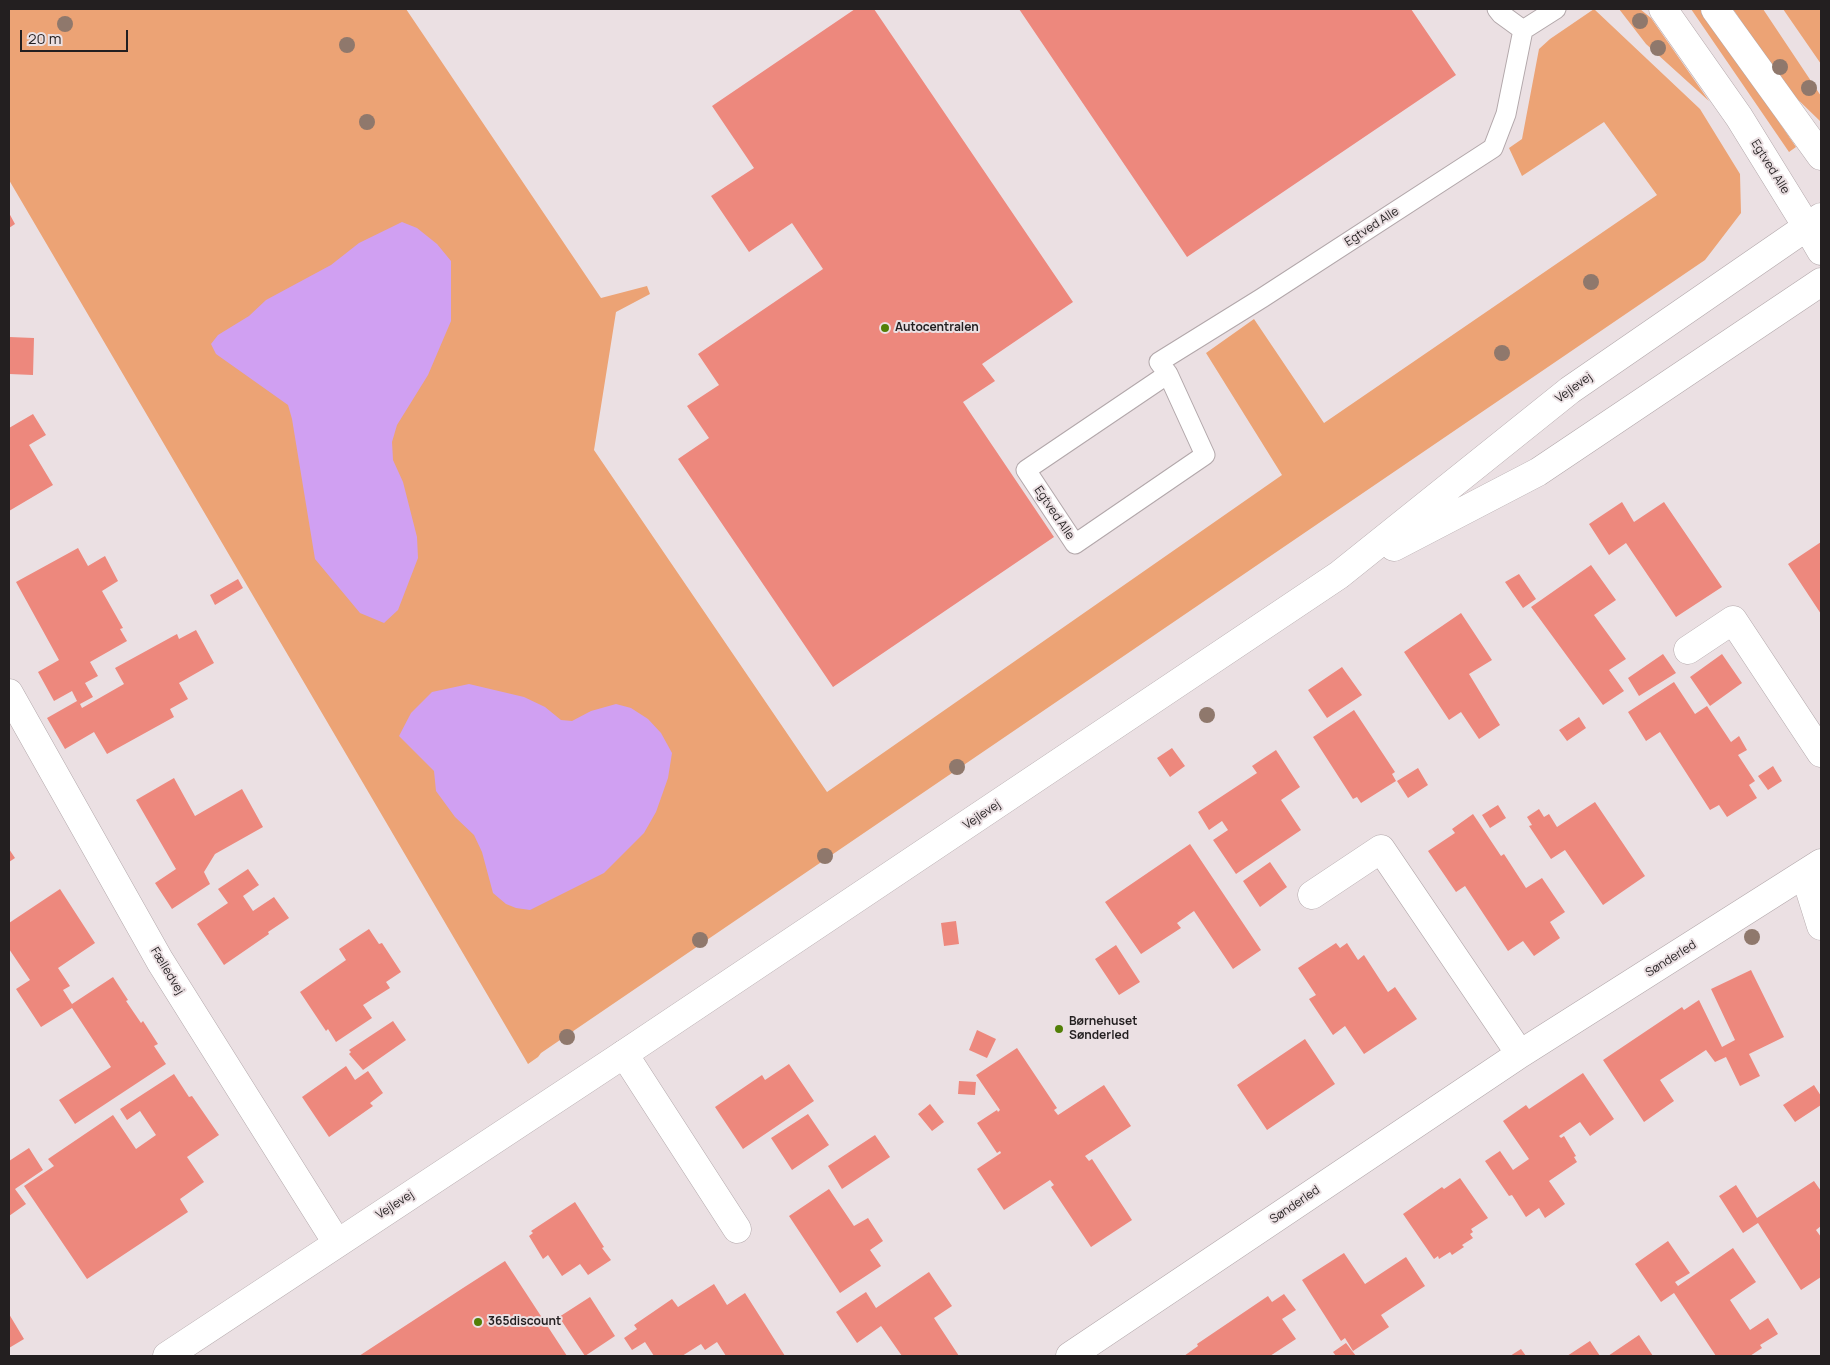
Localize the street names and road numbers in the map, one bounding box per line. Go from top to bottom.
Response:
street label: Egtved Alle [1748,137,1792,197]
street label: Egtved Alle [1342,204,1402,250]
street label: Vejlevej [1553,370,1595,406]
street label: Egtved Alle [1031,484,1077,542]
street label: Vejlevej [961,797,1003,833]
street label: Sønderled [1643,938,1699,980]
street label: Fælledvej [147,945,187,997]
street label: Sønderled [1267,1183,1323,1227]
street label: Vejlevej [373,1188,417,1222]

